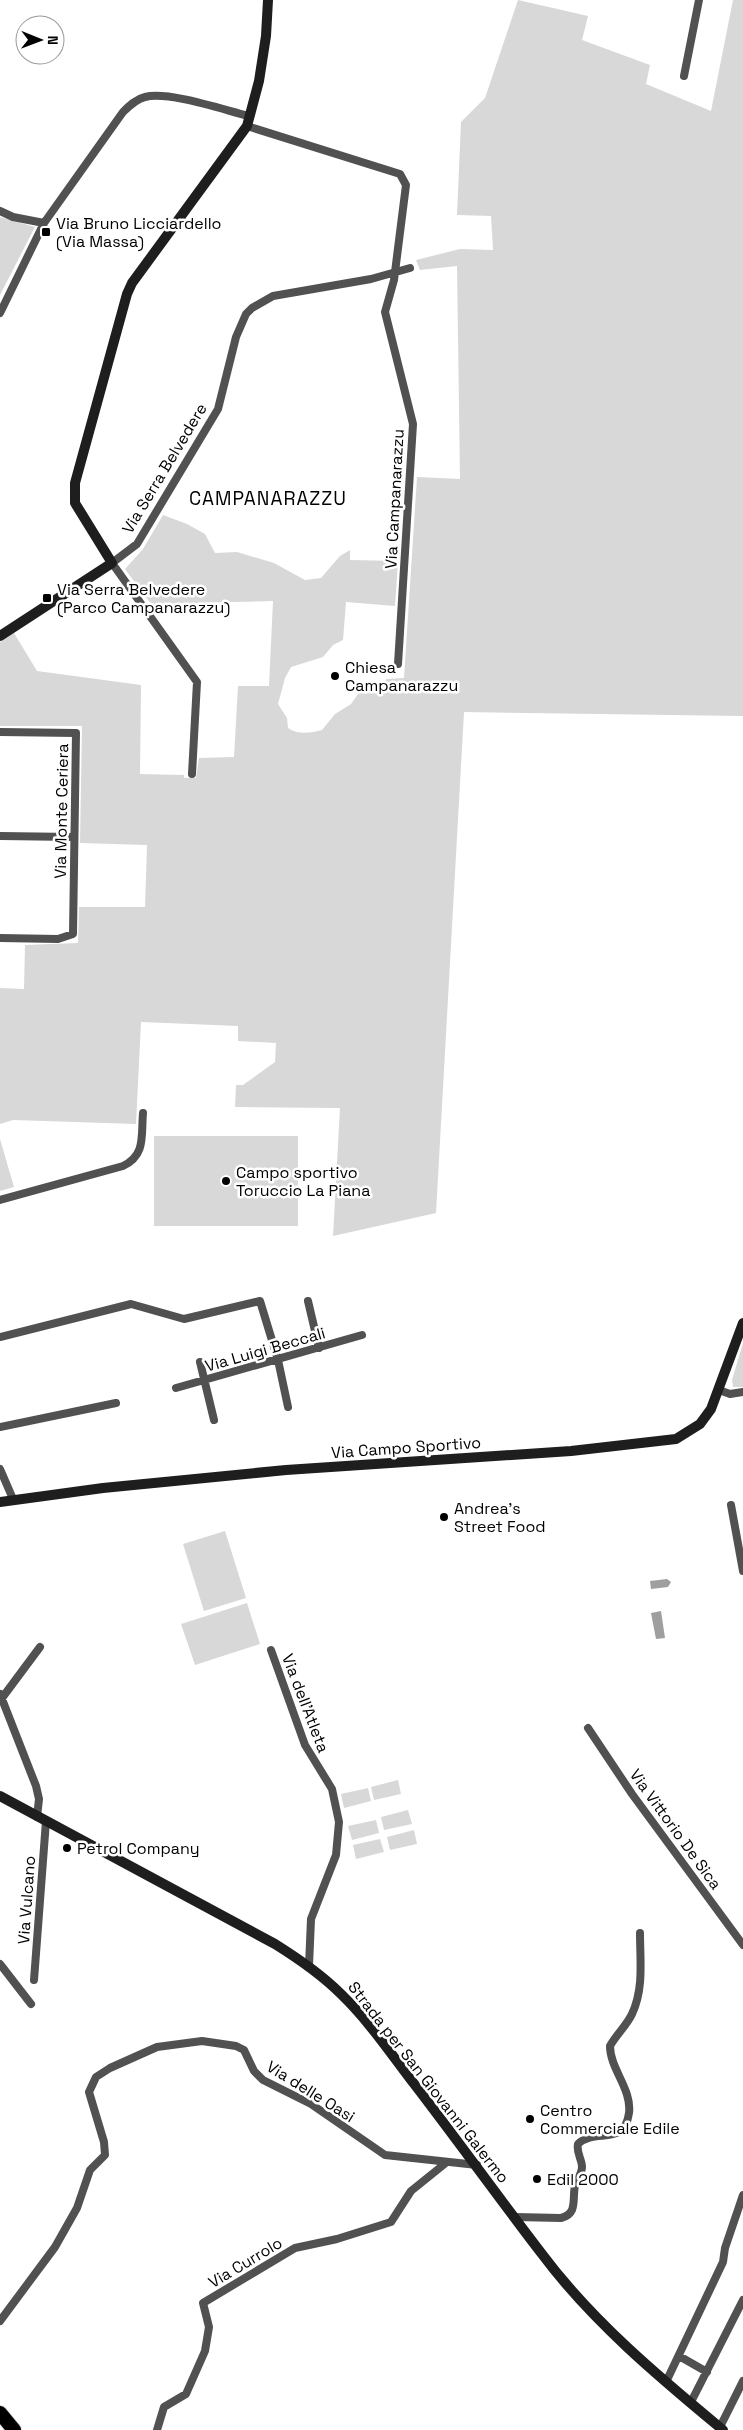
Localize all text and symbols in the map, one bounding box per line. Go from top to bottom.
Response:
north arrow [15,15,65,65]
text: N [44,35,62,45]
place label: Via Bruno Licciardello (Via Massa) [56,213,222,252]
marker: Via Bruno Licciardello (Via Massa) [40,226,52,238]
street label: Via Serra Belvedere [117,399,212,537]
street label: Via Campanarazzu [380,428,409,570]
district label: CAMPANARAZZU [189,486,347,511]
place label: Via Serra Belvedere (Parco Campanarazzu) [57,579,230,618]
marker: Via Serra Belvedere (Parco Campanarazzu) [41,592,53,604]
place label: Chiesa Campanarazzu [345,657,458,696]
marker: Chiesa Campanarazzu [329,670,341,682]
street label: Via Monte Ceriera [50,743,73,879]
place label: Campo sportivo Toruccio La Piana [236,1162,370,1201]
marker: Campo sportivo Toruccio La Piana [220,1175,232,1187]
street label: Via Luigi Beccali [203,1322,328,1377]
street label: Via Campo Sportivo [330,1432,482,1463]
place label: Andrea's Street Food [454,1498,546,1537]
marker: Andrea's Street Food [438,1511,450,1523]
street label: Via dell'Atleta [277,1651,334,1756]
street label: Via Vittorio De Sica [625,1765,726,1894]
place label: Petrol Company [77,1838,199,1859]
marker: Petrol Company [61,1842,73,1854]
street label: Via Vulcano [13,1855,40,1945]
street label: Strada per San Giovanni Galermo [343,1977,514,2187]
street label: Via delle Oasi [263,2056,359,2127]
place label: Centro Commerciale Edile [540,2100,680,2139]
marker: Centro Commerciale Edile [524,2113,536,2125]
place label: Edil 2000 [547,2169,619,2190]
marker: Edil 2000 [531,2173,543,2185]
street label: Via Currolo [204,2232,286,2293]

